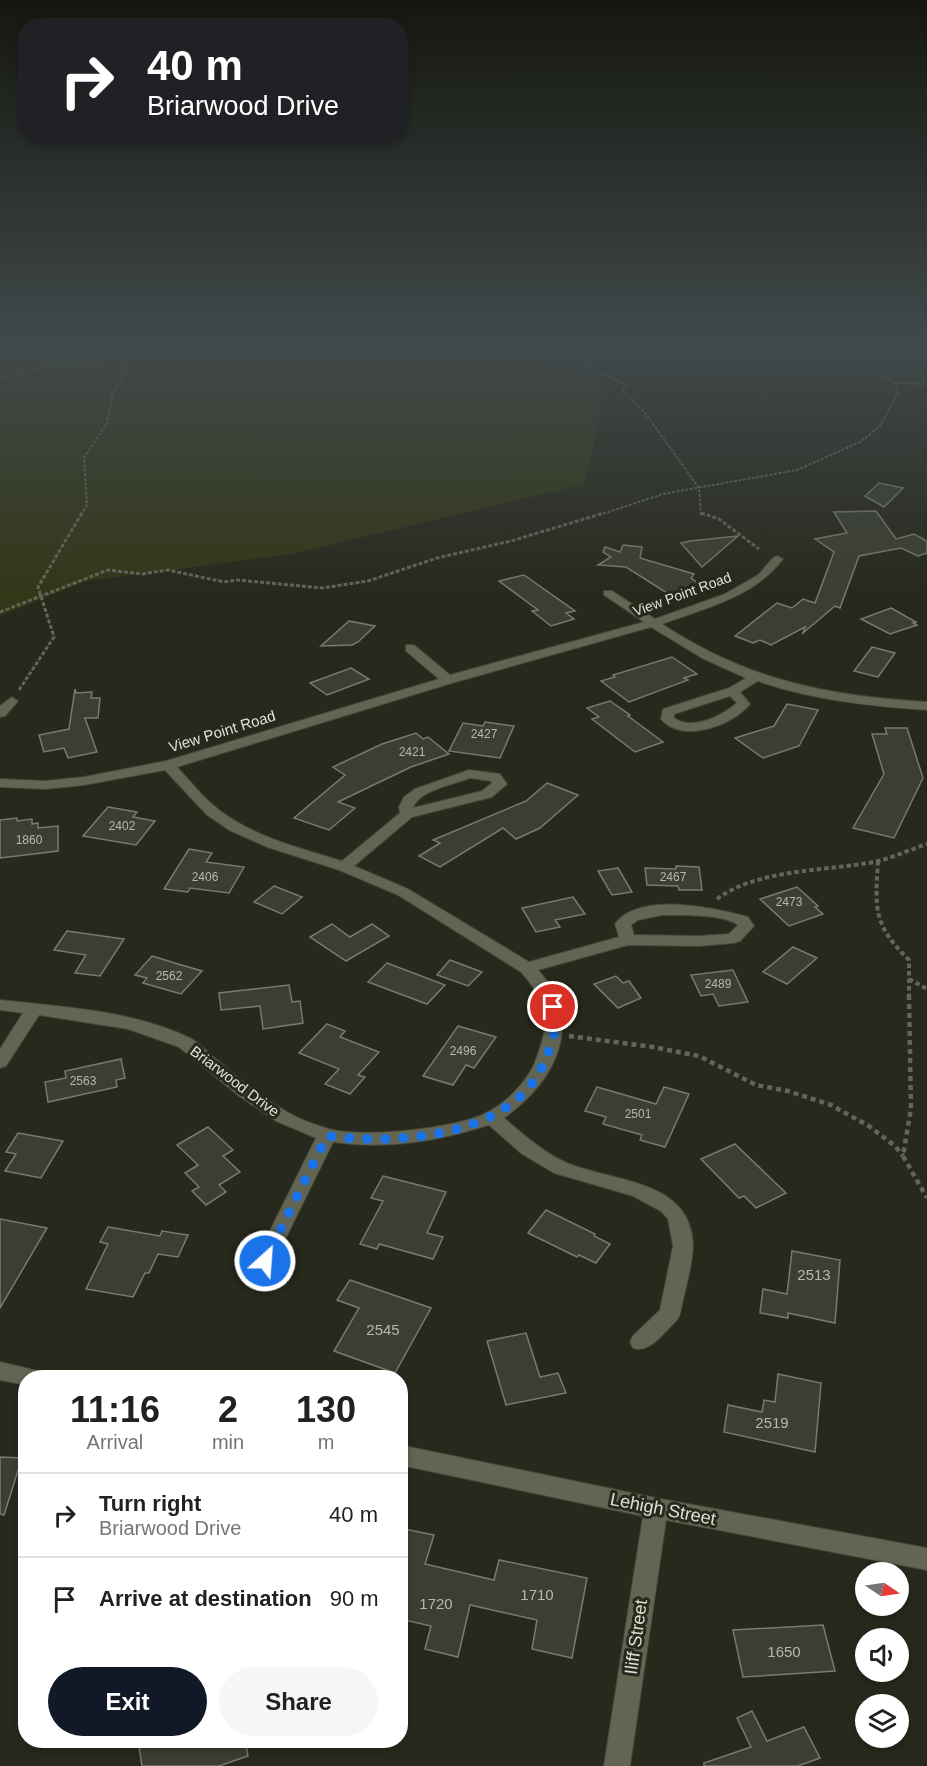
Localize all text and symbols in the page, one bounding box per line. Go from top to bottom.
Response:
icon: right [48,42,126,120]
text: 40 m [147,42,243,89]
text: Briarwood Drive [147,91,339,121]
street label: View Point Road [631,569,733,619]
street label: View Point Road [167,707,277,755]
house number: 2427 [471,727,498,741]
house number: 2421 [399,745,426,759]
house number: 2402 [109,819,136,833]
house number: 1860 [16,833,43,847]
house number: 2406 [192,870,219,884]
house number: 2467 [660,870,687,884]
house number: 2473 [776,895,803,909]
house number: 2562 [156,969,183,983]
house number: 2489 [705,977,732,991]
pin [527,981,578,1032]
icon: arrive [536,990,569,1023]
street label: Briarwood Drive [187,1042,283,1120]
house number: 2496 [450,1044,477,1058]
house number: 2563 [70,1074,97,1088]
house number: 2501 [625,1107,652,1121]
position arrow [233,1229,297,1293]
house number: 2513 [797,1266,831,1283]
house number: 2545 [366,1321,400,1338]
text: 11:16 [70,1389,160,1430]
text: 2 [218,1389,238,1430]
text: 130 [296,1389,356,1430]
house number: 2519 [755,1414,789,1431]
text: Arrival [87,1431,143,1453]
text: min [212,1431,244,1453]
text: m [318,1431,334,1453]
street label: Lehigh Street [609,1489,717,1529]
text: Turn right [99,1491,201,1516]
icon: right [48,1499,81,1532]
text: 40 m [329,1502,378,1527]
text: Briarwood Drive [99,1517,241,1539]
north arrow [855,1562,909,1616]
map controls [855,1562,909,1748]
icon: arrive [48,1583,81,1616]
text: Arrive at destination [99,1586,312,1611]
text: 90 m [330,1586,379,1611]
house number: 1710 [520,1586,554,1603]
house number: 1720 [419,1595,453,1612]
street label: Iliff Street [621,1598,651,1676]
button: sound [855,1628,909,1682]
house number: 1650 [767,1643,801,1660]
button: Exit [48,1667,207,1736]
button: Share [219,1667,378,1736]
button: layers [855,1694,909,1748]

